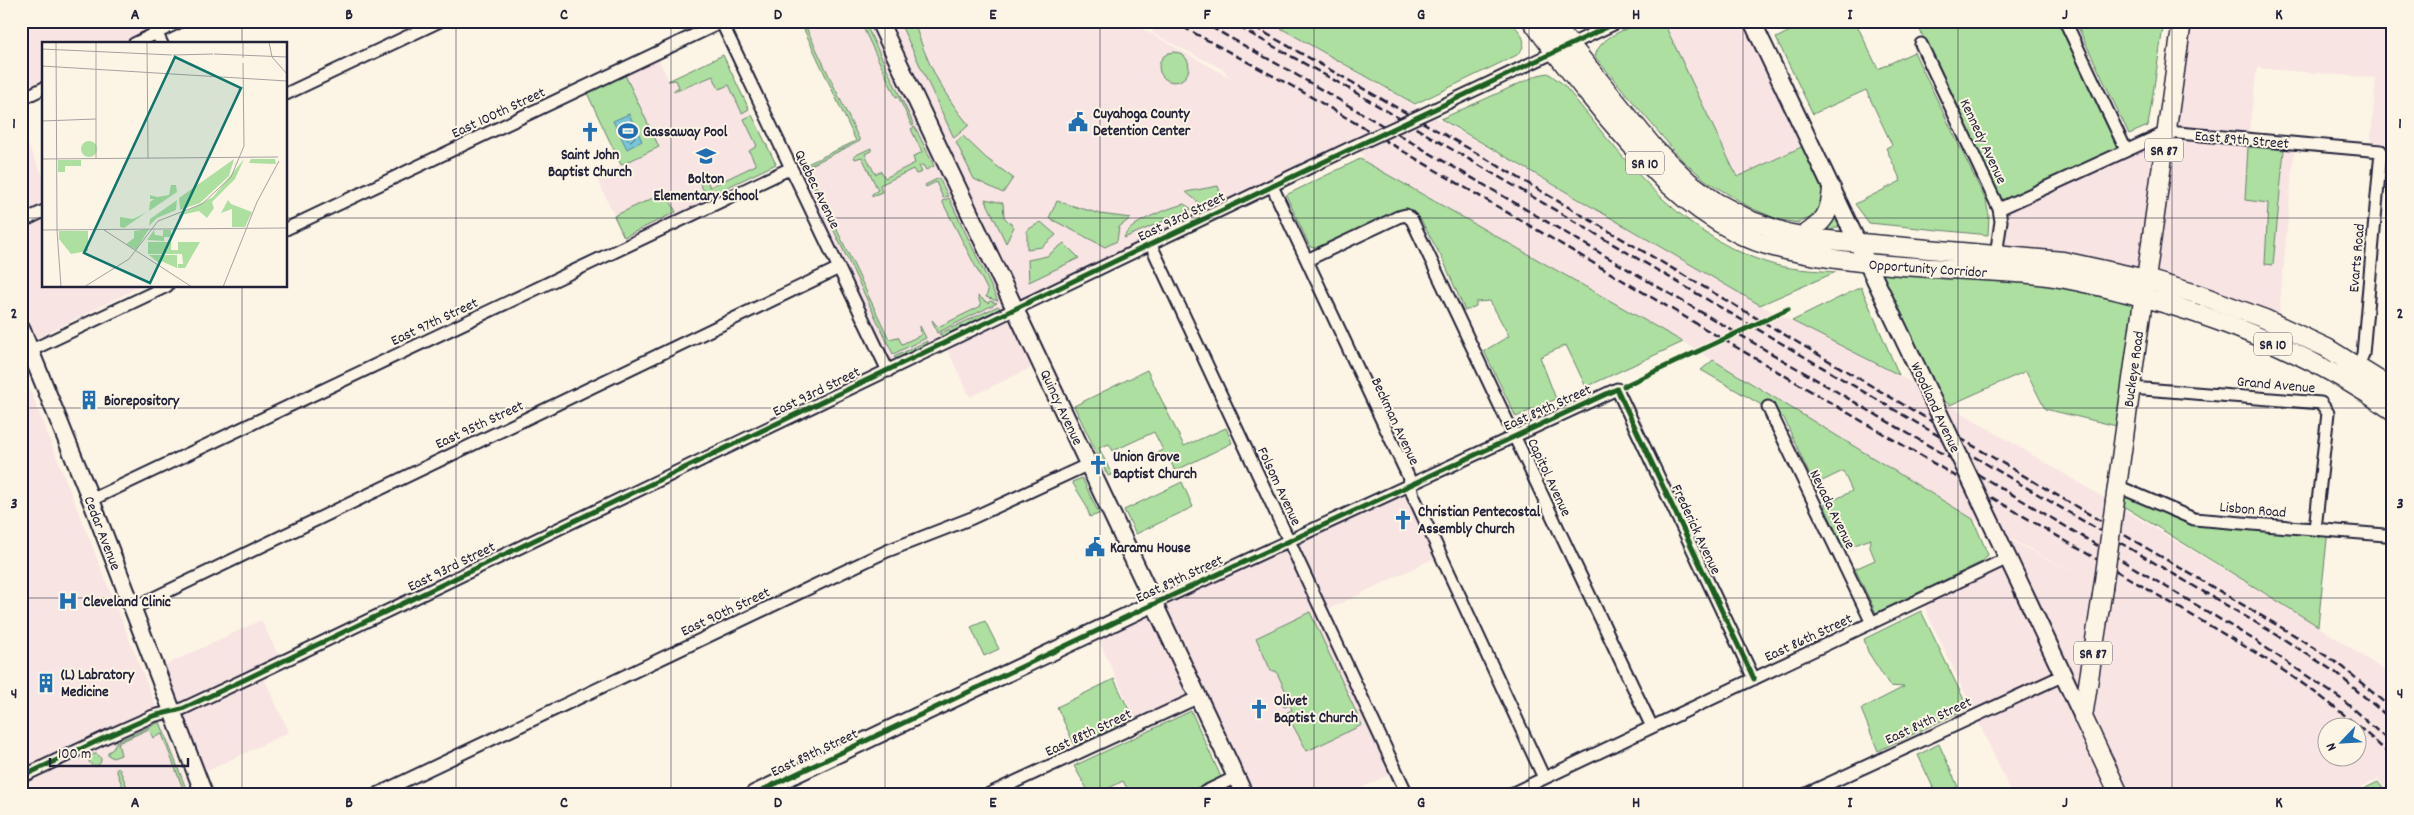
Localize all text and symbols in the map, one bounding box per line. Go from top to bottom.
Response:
text: A [131,4,140,27]
text: B [345,4,353,27]
text: C [560,4,568,27]
text: D [774,4,783,27]
text: E [989,4,997,27]
text: F [1203,4,1211,27]
text: G [1417,4,1425,27]
text: H [1632,4,1640,27]
text: I [1848,4,1854,27]
text: J [2062,4,2068,27]
text: K [2275,4,2283,27]
inset map [42,42,288,288]
street label: East 100th Street [448,82,550,145]
street label: Kennedy Avenue [1953,96,2012,188]
place label: Cuyahoga County Detention Center [1093,104,1191,143]
public building icon: Cuyahoga County Detention Center [1067,111,1089,133]
text: 1 [12,113,16,136]
text: 1 [2398,113,2402,136]
sports icon: Gassaway Pool [617,120,639,142]
church icon: Saint John Baptist Church [579,121,601,143]
place label: Gassaway Pool [643,122,728,144]
street label: East 89th Street [2194,126,2290,156]
road number: SR 87 [2145,138,2183,162]
place label: Saint John Baptist Church [548,145,632,184]
school or university icon: Bolton Elementary School [695,145,717,167]
street label: Quebec Avenue [788,147,845,233]
road number: SR 10 [1626,152,1664,174]
place label: Bolton Elementary School [654,169,759,208]
street label: East 93rd Street [1134,187,1230,249]
street label: Evarts Road [2344,223,2372,294]
street label: Opportunity Corridor [1868,255,1988,285]
street label: East 97th Street [388,293,483,353]
text: 2 [11,303,18,326]
text: 2 [2397,303,2404,326]
street label: Buckeye Road [2119,330,2151,409]
road number: SR 10 [2254,332,2292,356]
street label: Woodland Avenue [1903,359,1965,457]
street label: East 93rd Street [769,362,865,424]
street label: Quincy Avenue [1033,366,1088,450]
street label: Grand Avenue [2236,372,2316,400]
street label: Beckman Avenue [1364,374,1424,470]
street label: East 89th Street [1500,379,1596,438]
building icon: Biorepository [78,389,100,411]
place label: Biorepository [104,391,180,413]
street label: East 95th Street [432,396,528,456]
street label: Capitol Avenue [1520,435,1576,521]
street label: Folsom Avenue [1250,444,1306,530]
place label: Union Grove Baptist Church [1113,447,1197,486]
church icon: Union Grove Baptist Church [1087,454,1109,476]
street label: Nevada Avenue [1802,466,1860,554]
street label: Frederick Avenue [1665,481,1726,579]
text: 3 [10,493,18,516]
street label: Cedar Avenue [77,493,126,574]
text: 3 [2396,493,2404,516]
street label: Lisbon Road [2219,497,2287,525]
place label: Christian Pentecostal Assembly Church [1418,502,1541,541]
church icon: Christian Pentecostal Assembly Church [1392,509,1414,531]
public building icon: Karamu House [1084,536,1106,558]
street label: East 93rd Street [404,537,500,599]
place label: Karamu House [1110,538,1191,560]
street label: East 89th Street [1132,550,1228,610]
street label: East 90th Street [677,582,775,643]
hospital icon: Cleveland Clinic [57,590,79,612]
place label: Cleveland Clinic [83,592,171,614]
street label: East 86th Street [1761,609,1857,669]
road number: SR 87 [2074,641,2112,664]
place label: (L) Labratory Medicine [61,665,135,704]
building icon: (L) Labratory Medicine [35,672,57,694]
text: 4 [11,683,17,706]
text: 4 [2397,683,2403,706]
place label: Olivet Baptist Church [1274,691,1358,730]
street label: East 84th Street [1882,692,1976,752]
church icon: Olivet Baptist Church [1248,698,1270,720]
street label: East 88th Street [1042,704,1136,764]
north arrow [2316,718,2366,768]
street label: East 89th Street [767,724,863,784]
scale bar [50,735,188,767]
text: N [2321,739,2343,754]
text: 100 m [58,744,91,766]
text: A [131,792,140,815]
text: B [345,792,353,815]
text: C [560,792,568,815]
text: D [774,792,783,815]
text: E [989,792,997,815]
text: F [1203,792,1211,815]
text: G [1417,792,1425,815]
text: H [1632,792,1640,815]
text: I [1848,792,1854,815]
text: J [2062,792,2068,815]
text: K [2275,792,2283,815]

